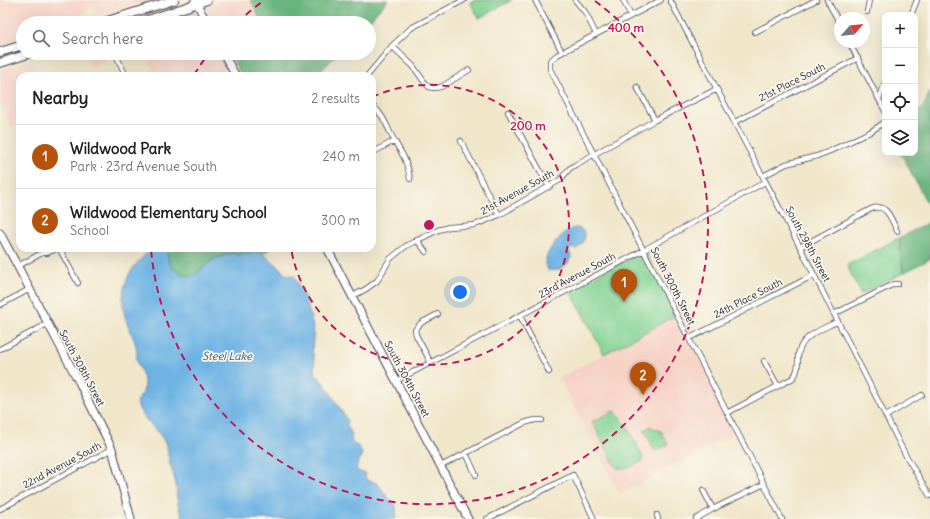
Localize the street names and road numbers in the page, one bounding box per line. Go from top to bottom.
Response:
street label: 21st Place South [757,60,827,104]
street label: 21st Avenue South [478,166,556,218]
street label: South 298th Street [783,204,834,285]
street label: South 300th Street [648,245,699,328]
street label: 23rd Avenue South [536,249,618,301]
street label: 24th Place South [711,275,785,321]
street label: South 308th Street [56,328,108,409]
street label: South 304th Street [381,339,433,420]
street label: 22nd Avenue South [21,439,104,491]

